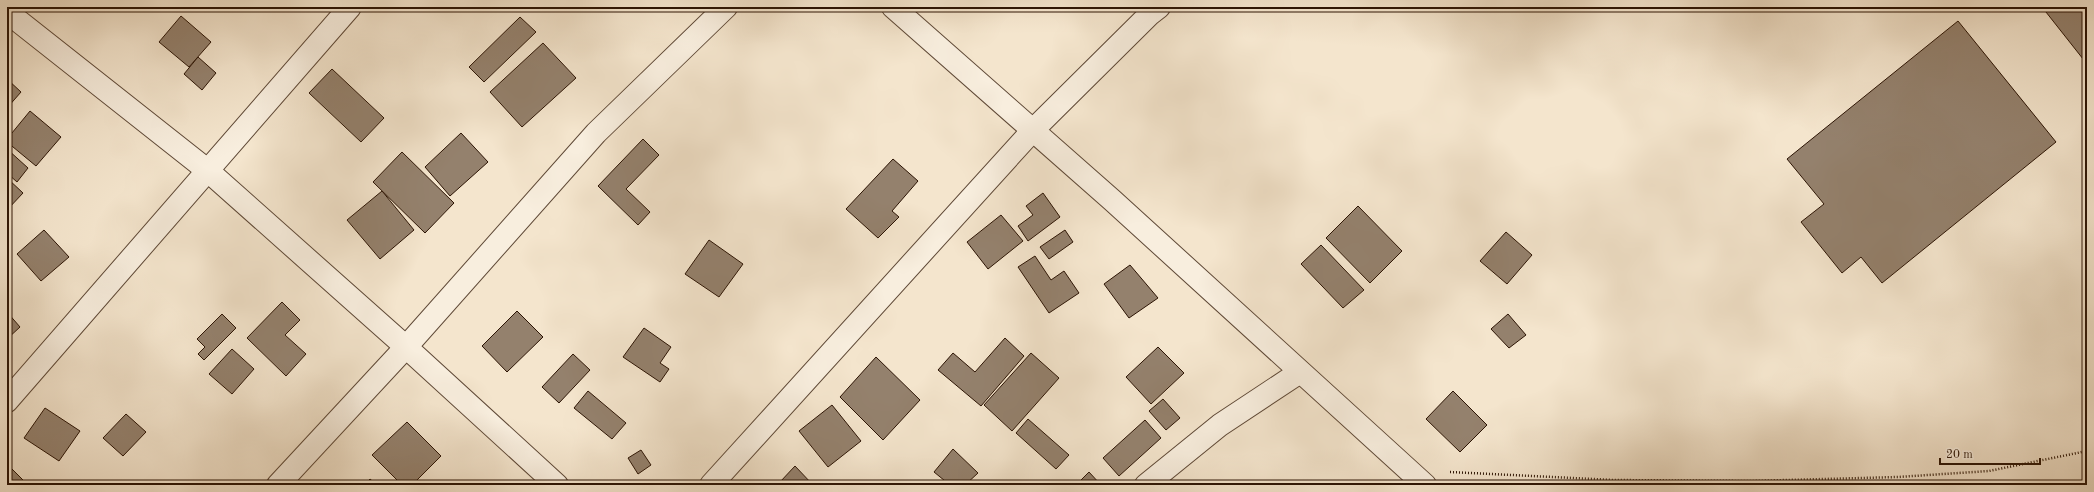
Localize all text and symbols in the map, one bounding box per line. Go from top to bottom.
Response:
scale bar [1940,440,2040,466]
text: 20 m [1946,449,1973,461]

